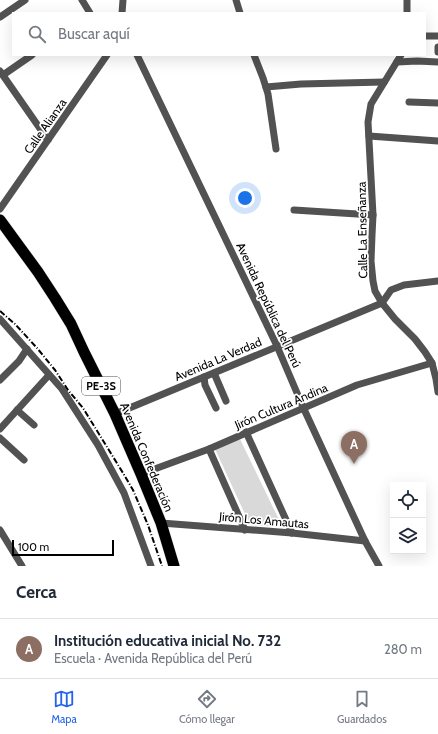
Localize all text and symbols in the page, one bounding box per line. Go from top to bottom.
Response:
search box [12,12,426,56]
icon: search [26,23,48,45]
text: Buscar aquí [58,25,130,43]
street label: Calle Alianza [20,95,70,157]
street label: Calle La Enseñanza [354,181,370,279]
your location [235,188,255,208]
street label: Avenida República del Perú [233,240,305,370]
street label: Avenida La Verdad [172,334,264,384]
road number: PE-3S [82,377,120,395]
street label: Jirón Cultura Andina [231,380,330,433]
street label: Avenida Confederación [117,400,177,514]
pin: A [341,431,367,464]
map controls [390,482,426,554]
button: locate [390,482,426,518]
street label: Jirón Los Amautas [217,509,310,531]
button: layers [390,518,426,554]
scale bar [12,538,114,557]
text: 100 m [18,540,49,554]
text: Cerca [16,582,57,602]
text: Institución educativa inicial No. 732 [54,632,281,650]
text: A [25,641,33,657]
text: 280 m [384,641,422,657]
text: Escuela · Avenida República del Perú [54,650,252,666]
tab: Mapa [51,688,77,726]
tab: Cómo llegar [179,688,235,726]
tab: Guardados [337,688,387,726]

